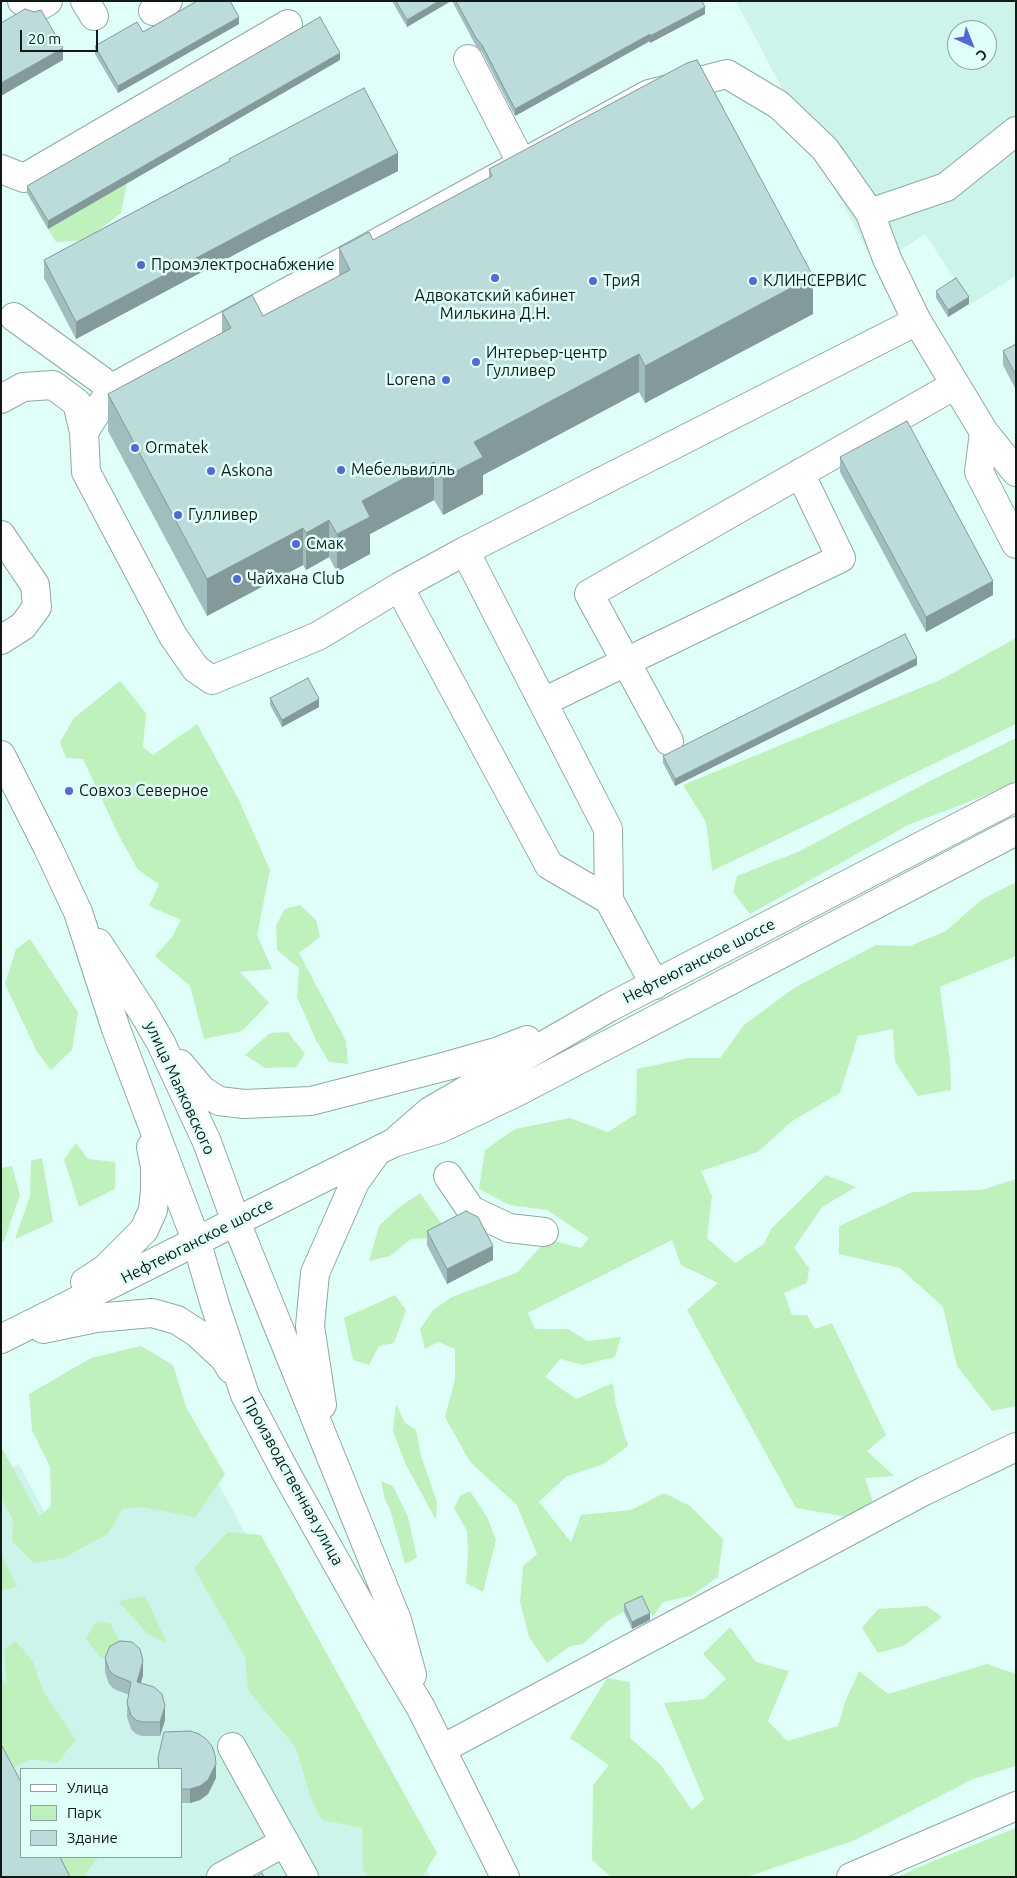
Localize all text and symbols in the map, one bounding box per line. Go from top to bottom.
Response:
scale bar [22,20,100,52]
north arrow [947,20,997,70]
text: 20 m [28,30,61,47]
text: С [973,46,991,64]
place label: Промэлектроснабжение [151,255,335,275]
marker: Промэлектроснабжение [135,259,147,271]
place label: ТриЯ [603,271,640,291]
place label: КЛИНСЕРВИС [763,271,866,291]
marker: Адвокатский кабинет Милькина Д.Н. [489,272,501,284]
marker: ТриЯ [587,275,599,287]
marker: КЛИНСЕРВИС [747,275,759,287]
place label: Адвокатский кабинет Милькина Д.Н. [415,286,575,324]
place label: Интерьер-центр Гулливер [486,343,607,381]
marker: Интерьер-центр Гулливер [470,356,482,368]
place label: Lorena [386,370,436,390]
marker: Lorena [440,374,452,386]
place label: Ormatek [145,438,209,458]
marker: Ormatek [129,442,141,454]
place label: Мебельвилль [351,460,455,480]
place label: Askona [221,461,273,481]
marker: Мебельвилль [335,464,347,476]
marker: Askona [205,465,217,477]
place label: Гулливер [188,505,258,525]
marker: Гулливер [172,509,184,521]
place label: Смак [306,534,344,554]
marker: Смак [290,538,302,550]
place label: Чайхана Club [247,569,345,589]
marker: Чайхана Club [231,573,243,585]
place label: Совхоз Северное [79,781,209,801]
marker: Совхоз Северное [63,785,75,797]
street label: Нефтеюганское шоссе [620,914,778,1008]
street label: улица Маяковского [141,1018,219,1158]
street label: Нефтеюганское шоссе [118,1194,276,1288]
street label: Производственная улица [239,1393,347,1569]
legend [20,1768,182,1858]
text: Улица [67,1779,109,1796]
text: Парк [67,1804,102,1821]
text: Здание [67,1829,118,1846]

